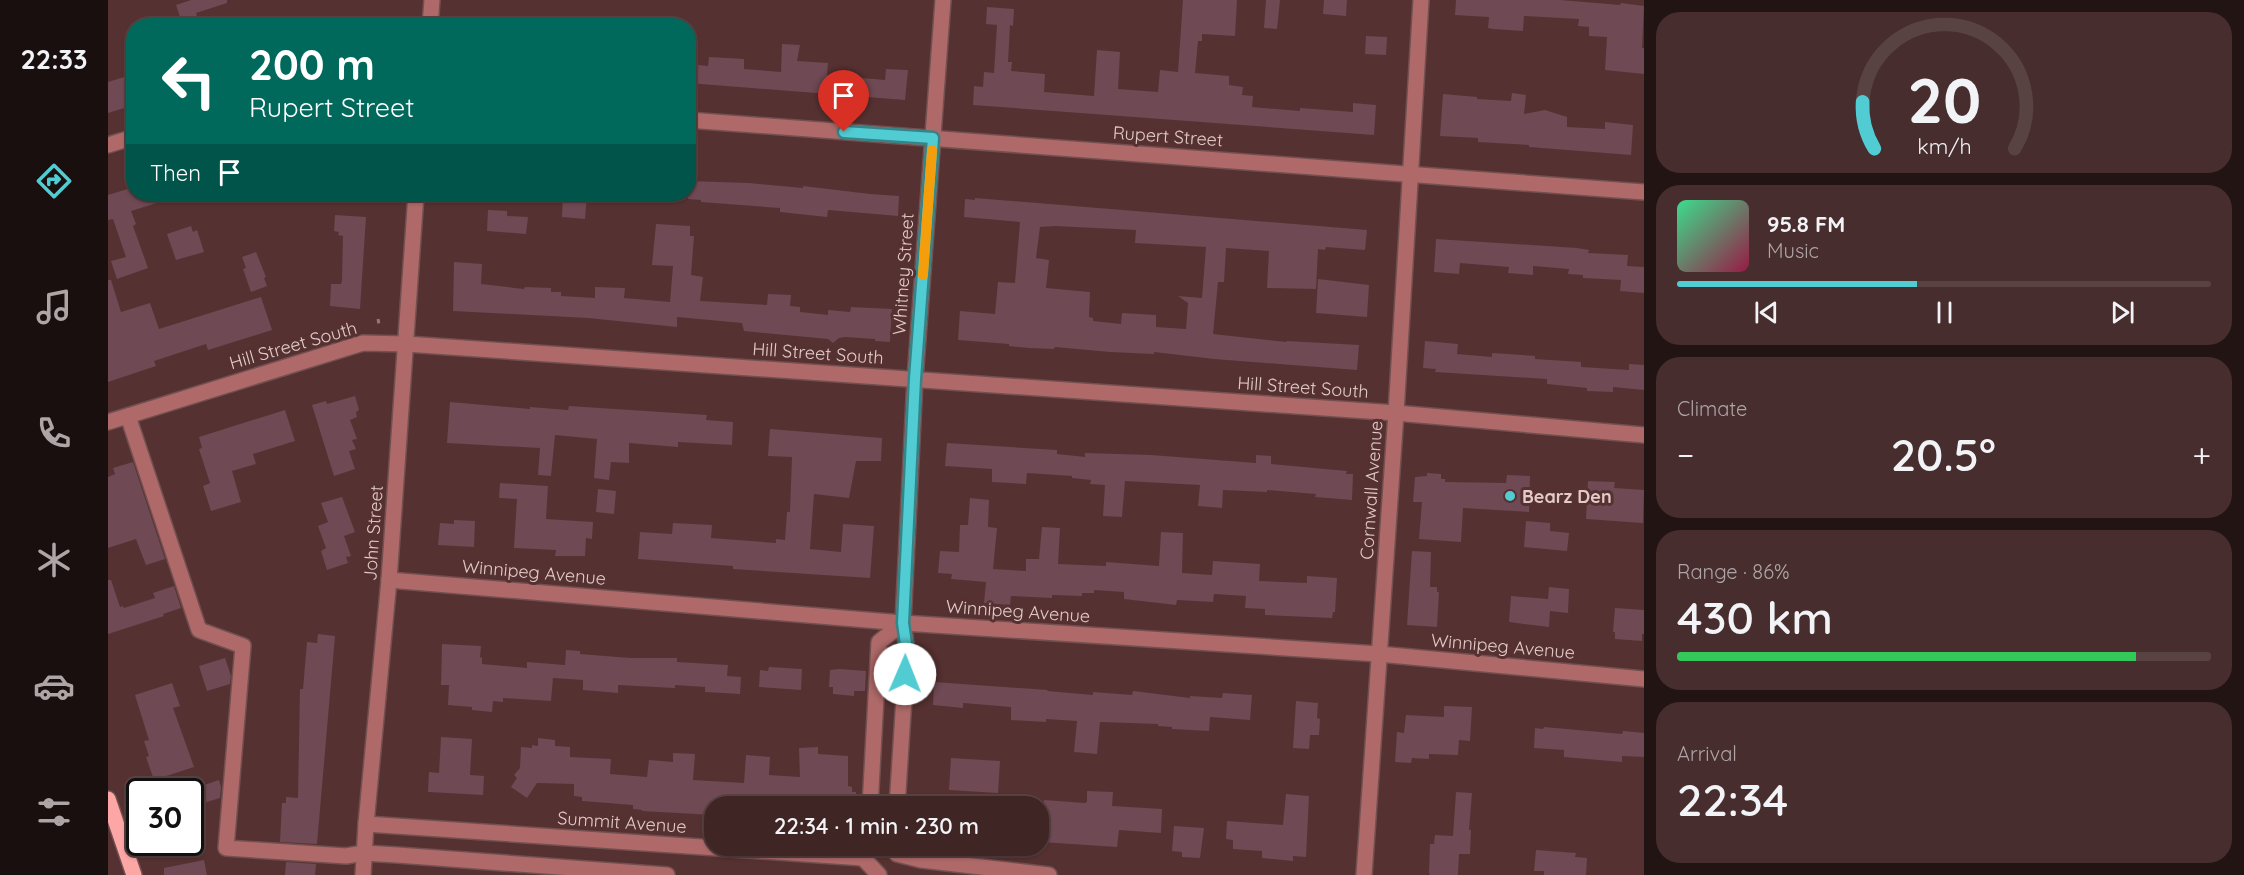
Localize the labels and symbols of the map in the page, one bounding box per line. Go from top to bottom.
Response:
pin [818,70,869,132]
street label: Rupert Street [1112,121,1224,151]
street label: Whitney Street [887,212,919,336]
street label: Hill Street South [227,316,359,374]
street label: Hill Street South [752,337,884,369]
street label: Hill Street South [1237,371,1369,403]
street label: Cornwall Avenue [1355,420,1387,560]
street label: John Street [358,484,388,582]
place label: Bearz Den [1522,485,1612,508]
marker: Bearz Den [1503,489,1517,503]
street label: Winnipeg Avenue [461,554,607,590]
street label: Winnipeg Avenue [945,594,1091,628]
street label: Winnipeg Avenue [1430,628,1576,664]
position arrow [873,642,937,706]
speed limit sign: 30 [126,778,204,856]
street label: Summit Avenue [557,806,687,838]

